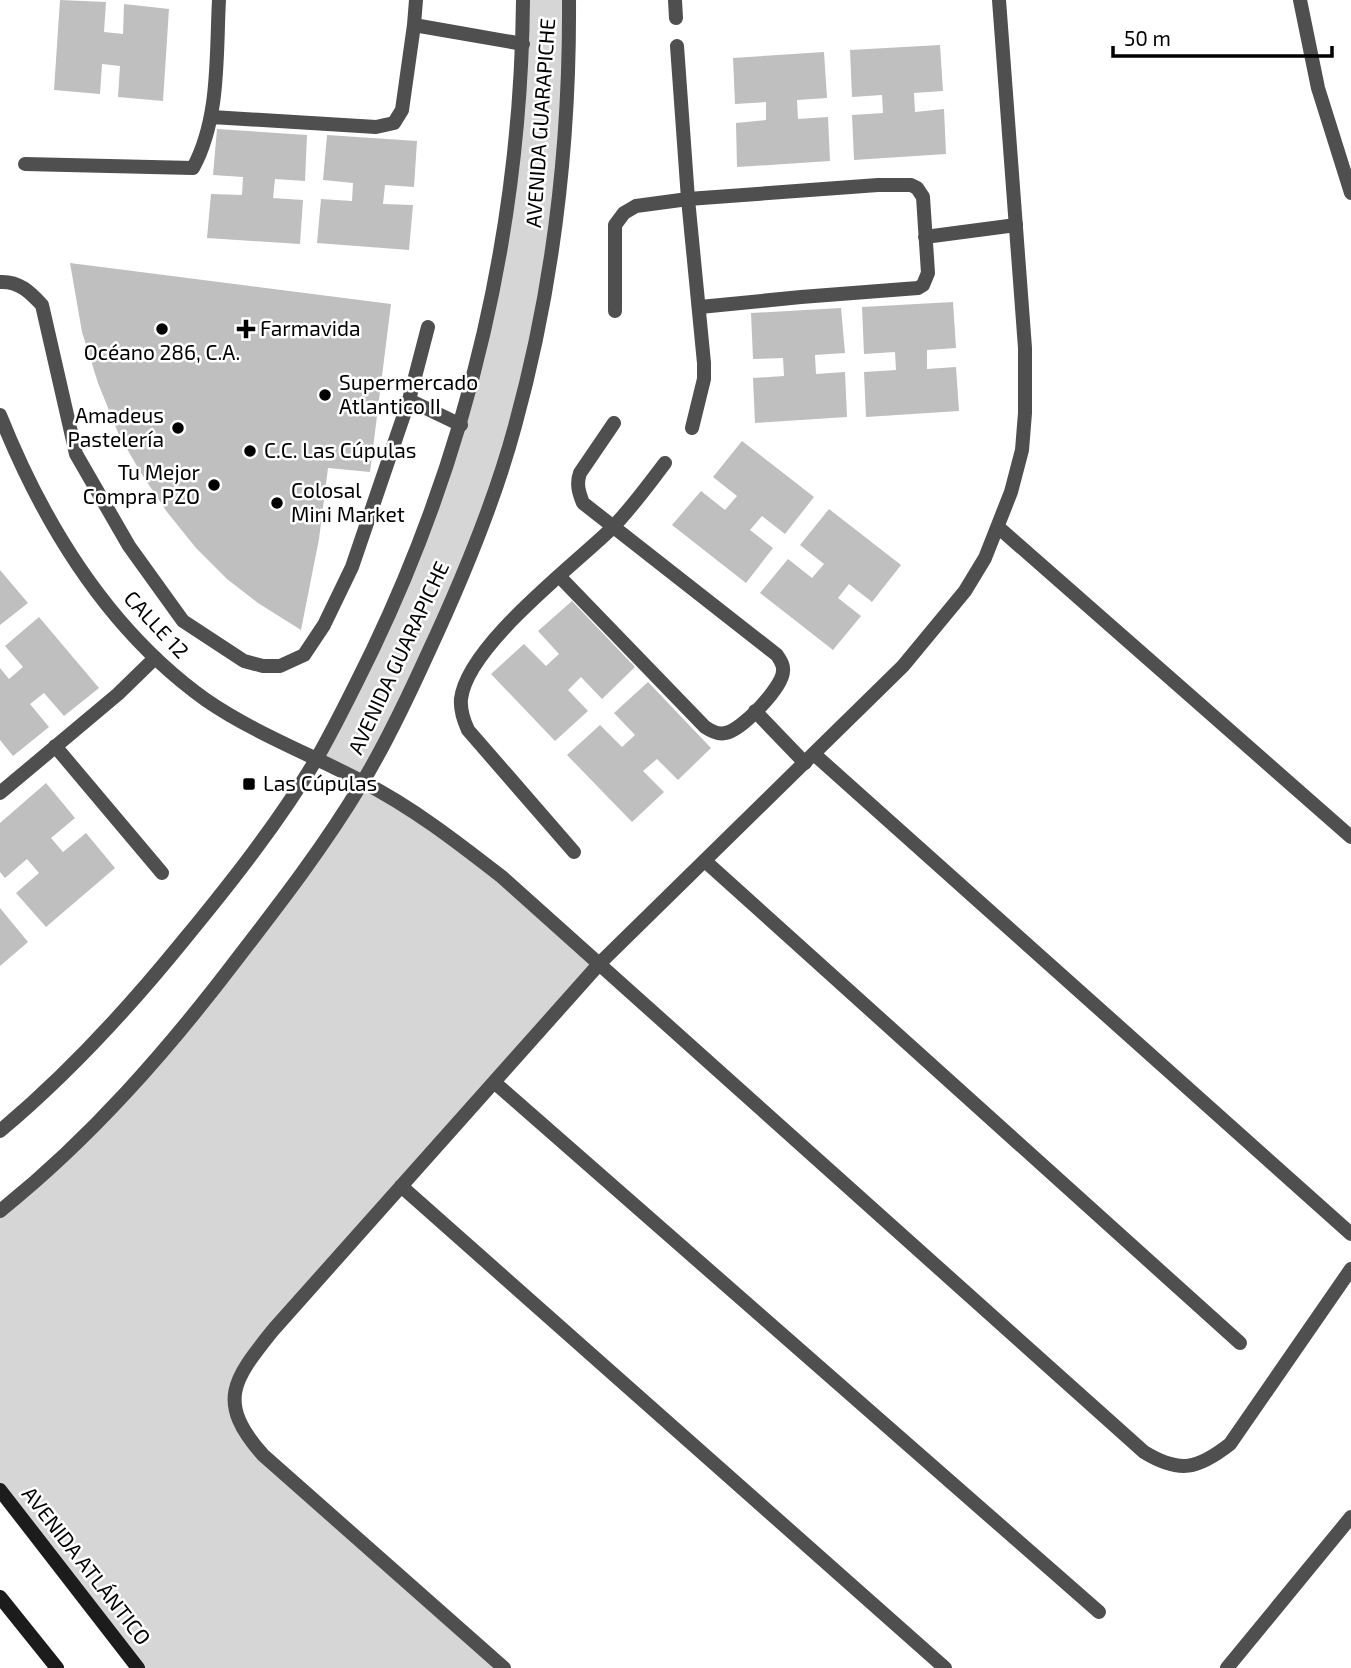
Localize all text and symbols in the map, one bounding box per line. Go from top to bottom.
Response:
scale bar [1113,14,1332,58]
street label: AVENIDA GUARAPICHE [520,17,559,229]
text: 50 m [1124,25,1171,50]
place label: Farmavida [260,315,361,340]
marker: Océano 286, C.A. [154,321,170,337]
marker: Farmavida [238,321,254,337]
place label: Océano 286, C.A. [84,339,240,364]
place label: Supermercado Atlantico II [339,369,478,418]
marker: Supermercado Atlantico II [317,387,333,403]
place label: Amadeus Pastelería [68,402,164,451]
marker: Amadeus Pastelería [170,420,186,436]
place label: C.C. Las Cúpulas [264,437,416,462]
marker: C.C. Las Cúpulas [242,443,258,459]
place label: Tu Mejor Compra PZO [83,459,201,508]
marker: Tu Mejor Compra PZO [206,477,222,493]
place label: Colosal Mini Market [291,477,405,526]
marker: Colosal Mini Market [269,495,285,511]
street label: AVENIDA GUARAPICHE [342,557,453,758]
street label: CALLE 12 [120,585,195,663]
place label: Las Cúpulas [263,770,377,795]
marker: Las Cúpulas [241,776,257,792]
street label: AVENIDA ATLÁNTICO [18,1481,157,1649]

